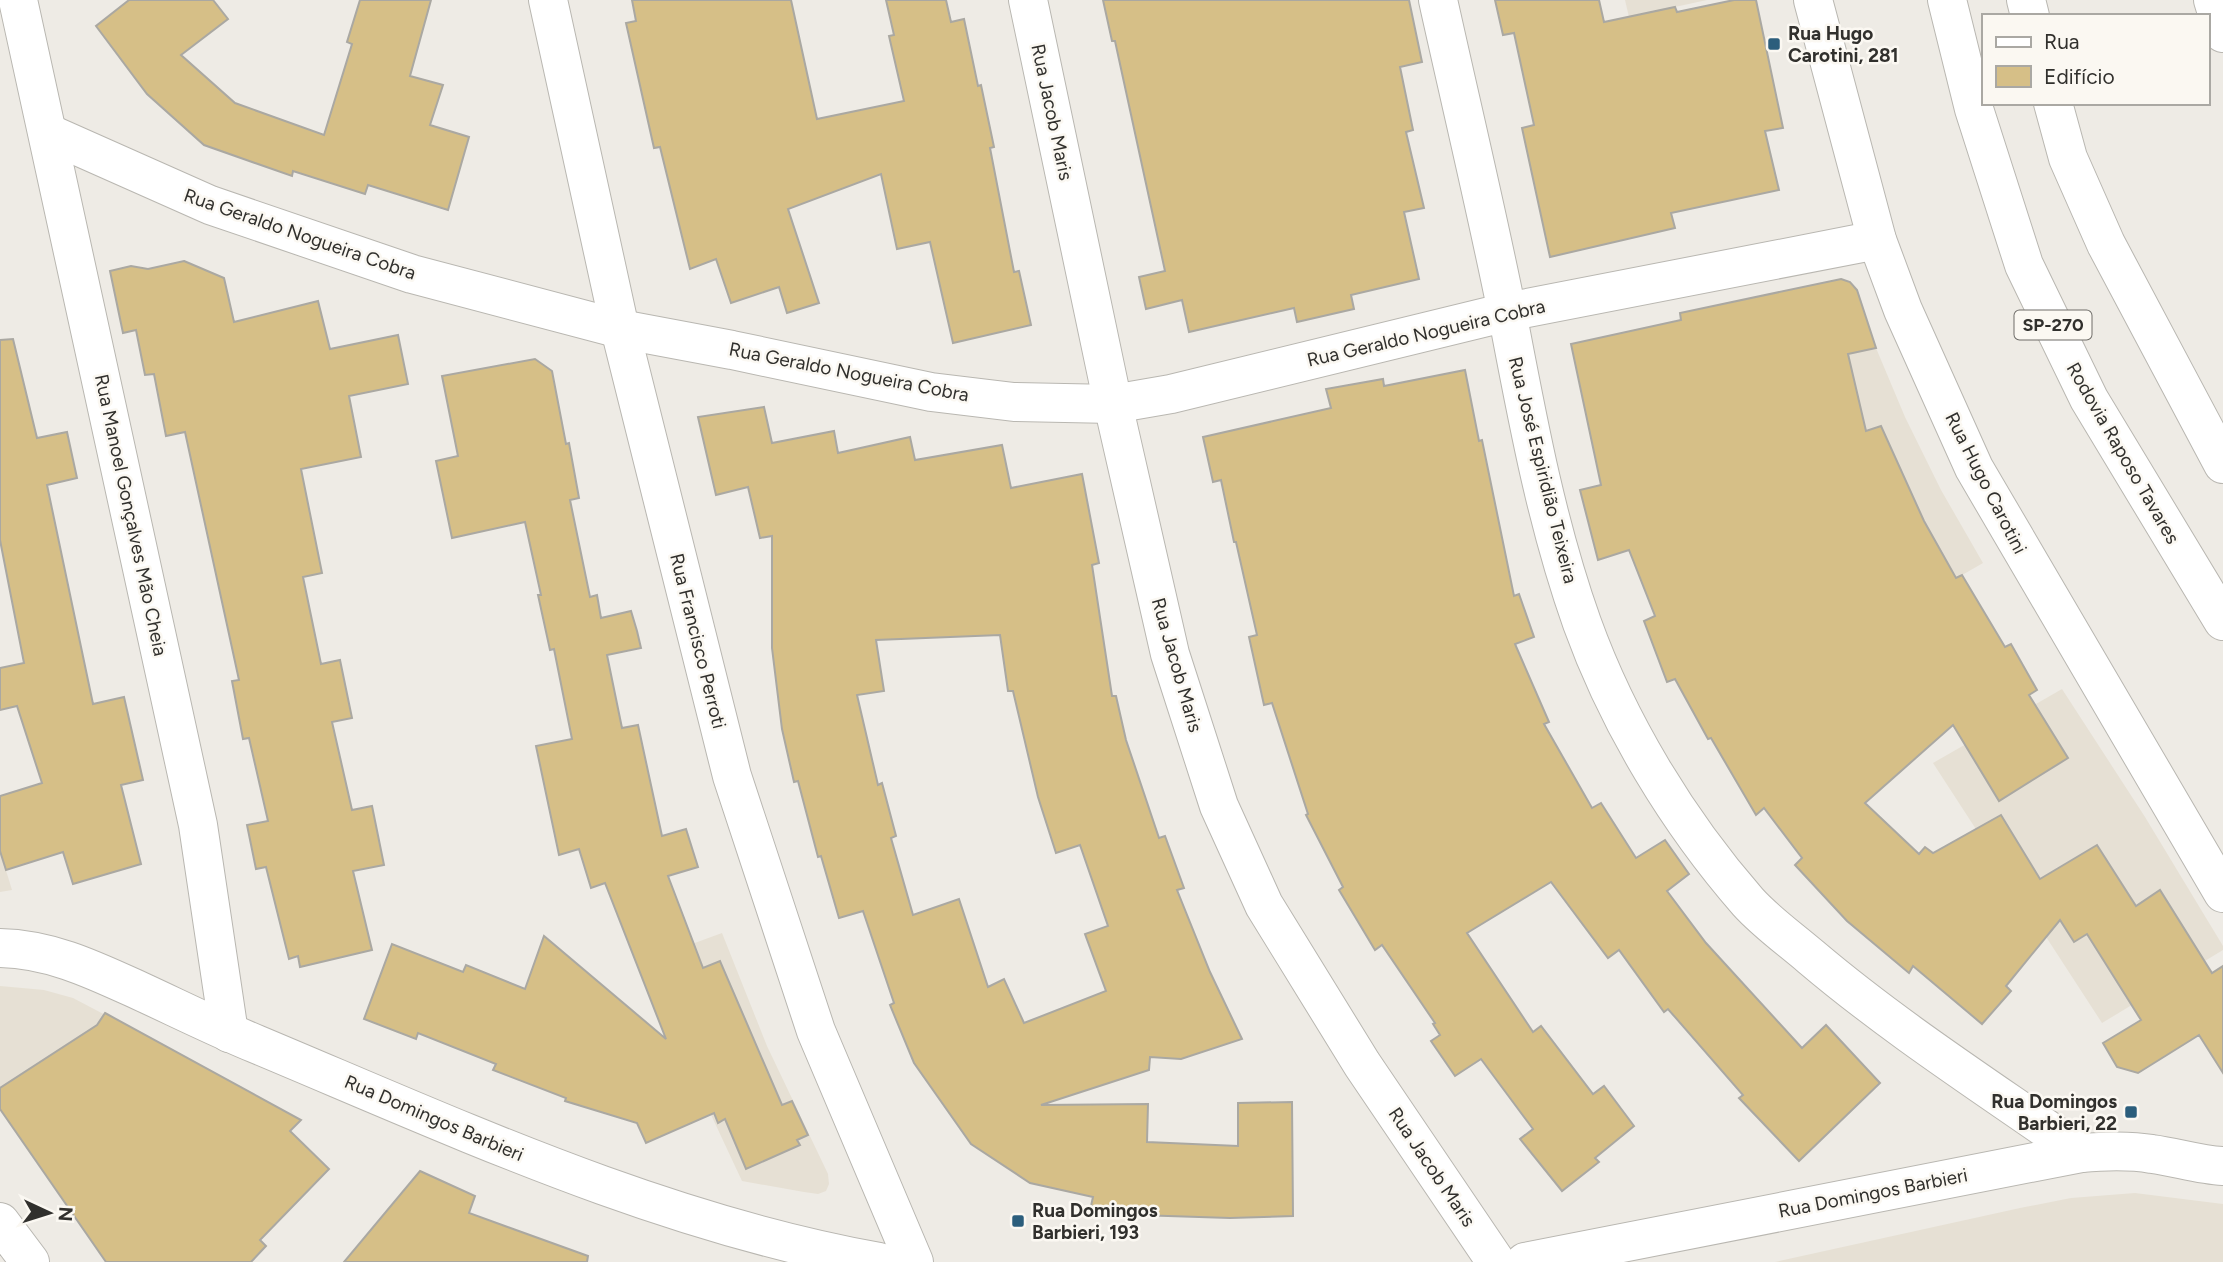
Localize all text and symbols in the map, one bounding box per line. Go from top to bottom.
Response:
legend [1982,14,2209,105]
place label: Rua Hugo Carotini, 281 [1788,22,1899,67]
text: Rua [2044,29,2080,54]
marker: Rua Hugo Carotini, 281 [1766,36,1782,52]
street label: Rua Jacob Maris [1026,42,1078,182]
text: Edifício [2044,64,2115,89]
street label: Rua Geraldo Nogueira Cobra [181,183,419,285]
street label: Rua Geraldo Nogueira Cobra [1305,294,1547,372]
road number: SP-270 [2014,310,2092,340]
street label: Rua Geraldo Nogueira Cobra [727,337,971,407]
street label: Rua José Espiridião Teixeira [1504,354,1582,586]
street label: Rodovia Raposo Tavares [2062,358,2184,548]
street label: Rua Manoel Gonçalves Mão Cheia [90,372,172,658]
street label: Rua Hugo Carotini [1940,408,2032,558]
street label: Rua Francisco Perroti [665,551,731,731]
street label: Rua Jacob Maris [1147,595,1207,735]
street label: Rua Domingos Barbieri [341,1070,527,1166]
place label: Rua Domingos Barbieri, 22 [1991,1090,2117,1135]
street label: Rua Jacob Maris [1384,1103,1480,1231]
marker: Rua Domingos Barbieri, 22 [2123,1104,2139,1120]
street label: Rua Domingos Barbieri [1776,1163,1970,1223]
north arrow [14,1178,84,1248]
place label: Rua Domingos Barbieri, 193 [1032,1199,1158,1244]
text: N [53,1206,77,1222]
marker: Rua Domingos Barbieri, 193 [1010,1213,1026,1229]

